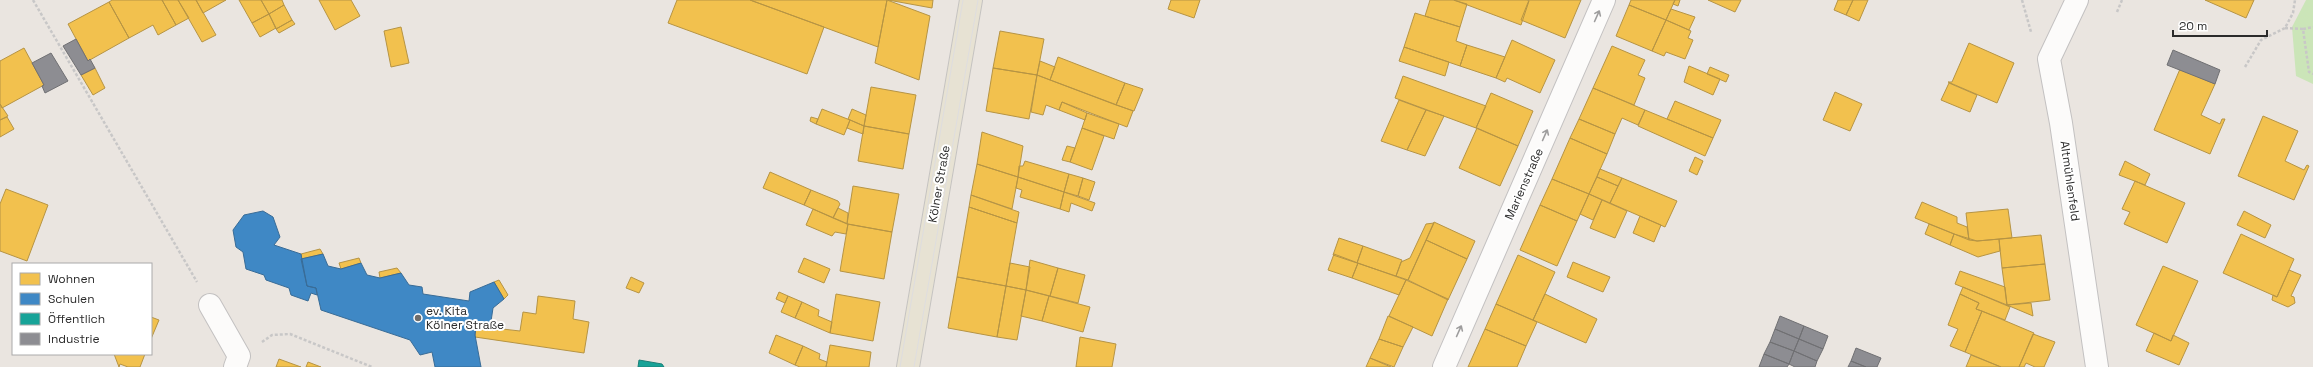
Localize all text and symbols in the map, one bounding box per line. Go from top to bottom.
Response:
one-way arrow [1594,10,1601,22]
scale bar [2173,12,2267,38]
text: 20 m [2179,18,2207,34]
one-way arrow [1542,129,1549,141]
street label: Altmühlenfeld [2056,140,2084,222]
street label: Kölner Straße [924,144,954,224]
street label: Marienstraße [1501,146,1547,222]
legend [12,263,152,355]
text: Wohnen [48,271,95,287]
text: Schulen [48,291,95,307]
place label: ev. Kita Kölner Straße [426,303,504,333]
text: Öffentlich [48,311,105,327]
marker: ev. Kita Kölner Straße [413,313,423,323]
one-way arrow [1456,326,1464,338]
text: Industrie [48,331,100,347]

